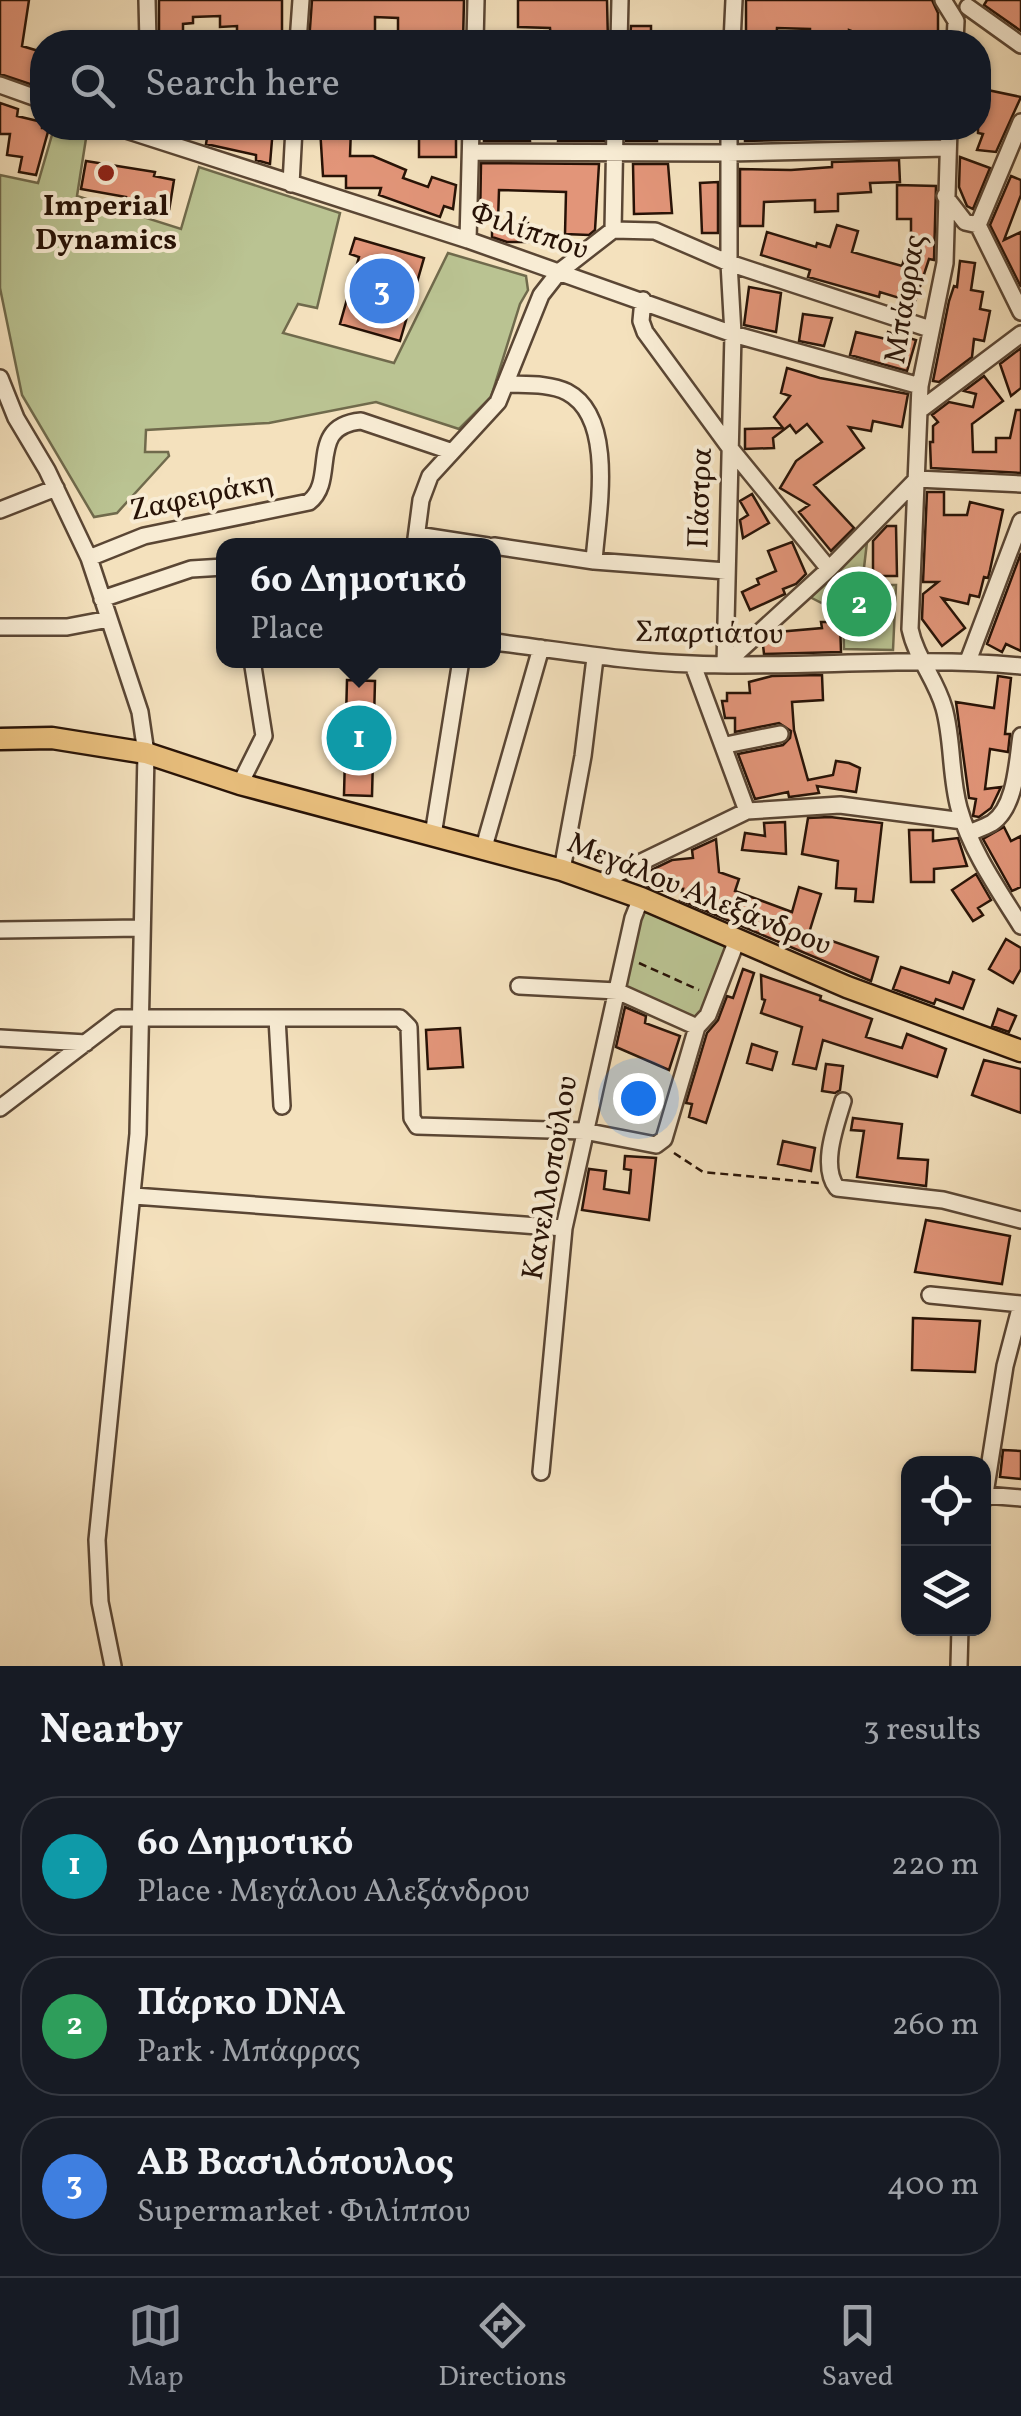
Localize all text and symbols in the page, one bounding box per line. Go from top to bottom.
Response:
search box [30,30,991,140]
icon: search [65,58,120,113]
text: Search here [145,59,340,112]
marker: Imperial Dynamics [95,162,117,184]
place label: Imperial Dynamics [35,186,177,262]
street label: Φιλίππου [464,192,594,272]
street label: Μπάφρας [875,231,937,367]
pin: 3 [350,254,414,328]
street label: Πάστρα [678,447,724,549]
street label: Ζαφειράκη [126,461,278,533]
popup [216,538,501,668]
text: 6ο Δημοτικό [250,555,467,608]
pin: 2 [826,566,892,642]
text: Place [250,608,324,652]
street label: Σπαρτιάτου [634,612,784,656]
pin: 1 [326,700,392,776]
street label: Μεγάλου Αλεξάνδρου [561,823,837,967]
street label: Κανελλοπούλου [512,1073,590,1283]
your location [613,1073,664,1124]
map controls [901,1456,991,1636]
button: locate [901,1456,991,1546]
button: layers [901,1546,991,1636]
text: Nearby [40,1702,183,1761]
text: 3 results [863,1709,981,1753]
text: 6ο Δημοτικό [137,1818,354,1871]
text: 1 [68,1844,81,1888]
text: 220 m [891,1844,979,1888]
text: Place · Μεγάλου Αλεξάνδρου [137,1871,530,1915]
text: Πάρκο DNA [137,1978,346,2031]
text: 2 [66,2004,83,2048]
text: 260 m [892,2004,979,2048]
text: Park · Μπάφρας [137,2031,361,2075]
text: ΑΒ Βασιλόπουλος [137,2138,454,2191]
text: 3 [66,2164,83,2208]
text: 400 m [887,2164,979,2208]
text: Supermarket · Φιλίππου [137,2191,470,2235]
tab: Map [127,2298,183,2397]
tab: Directions [438,2298,567,2397]
tab: Saved [821,2298,894,2397]

